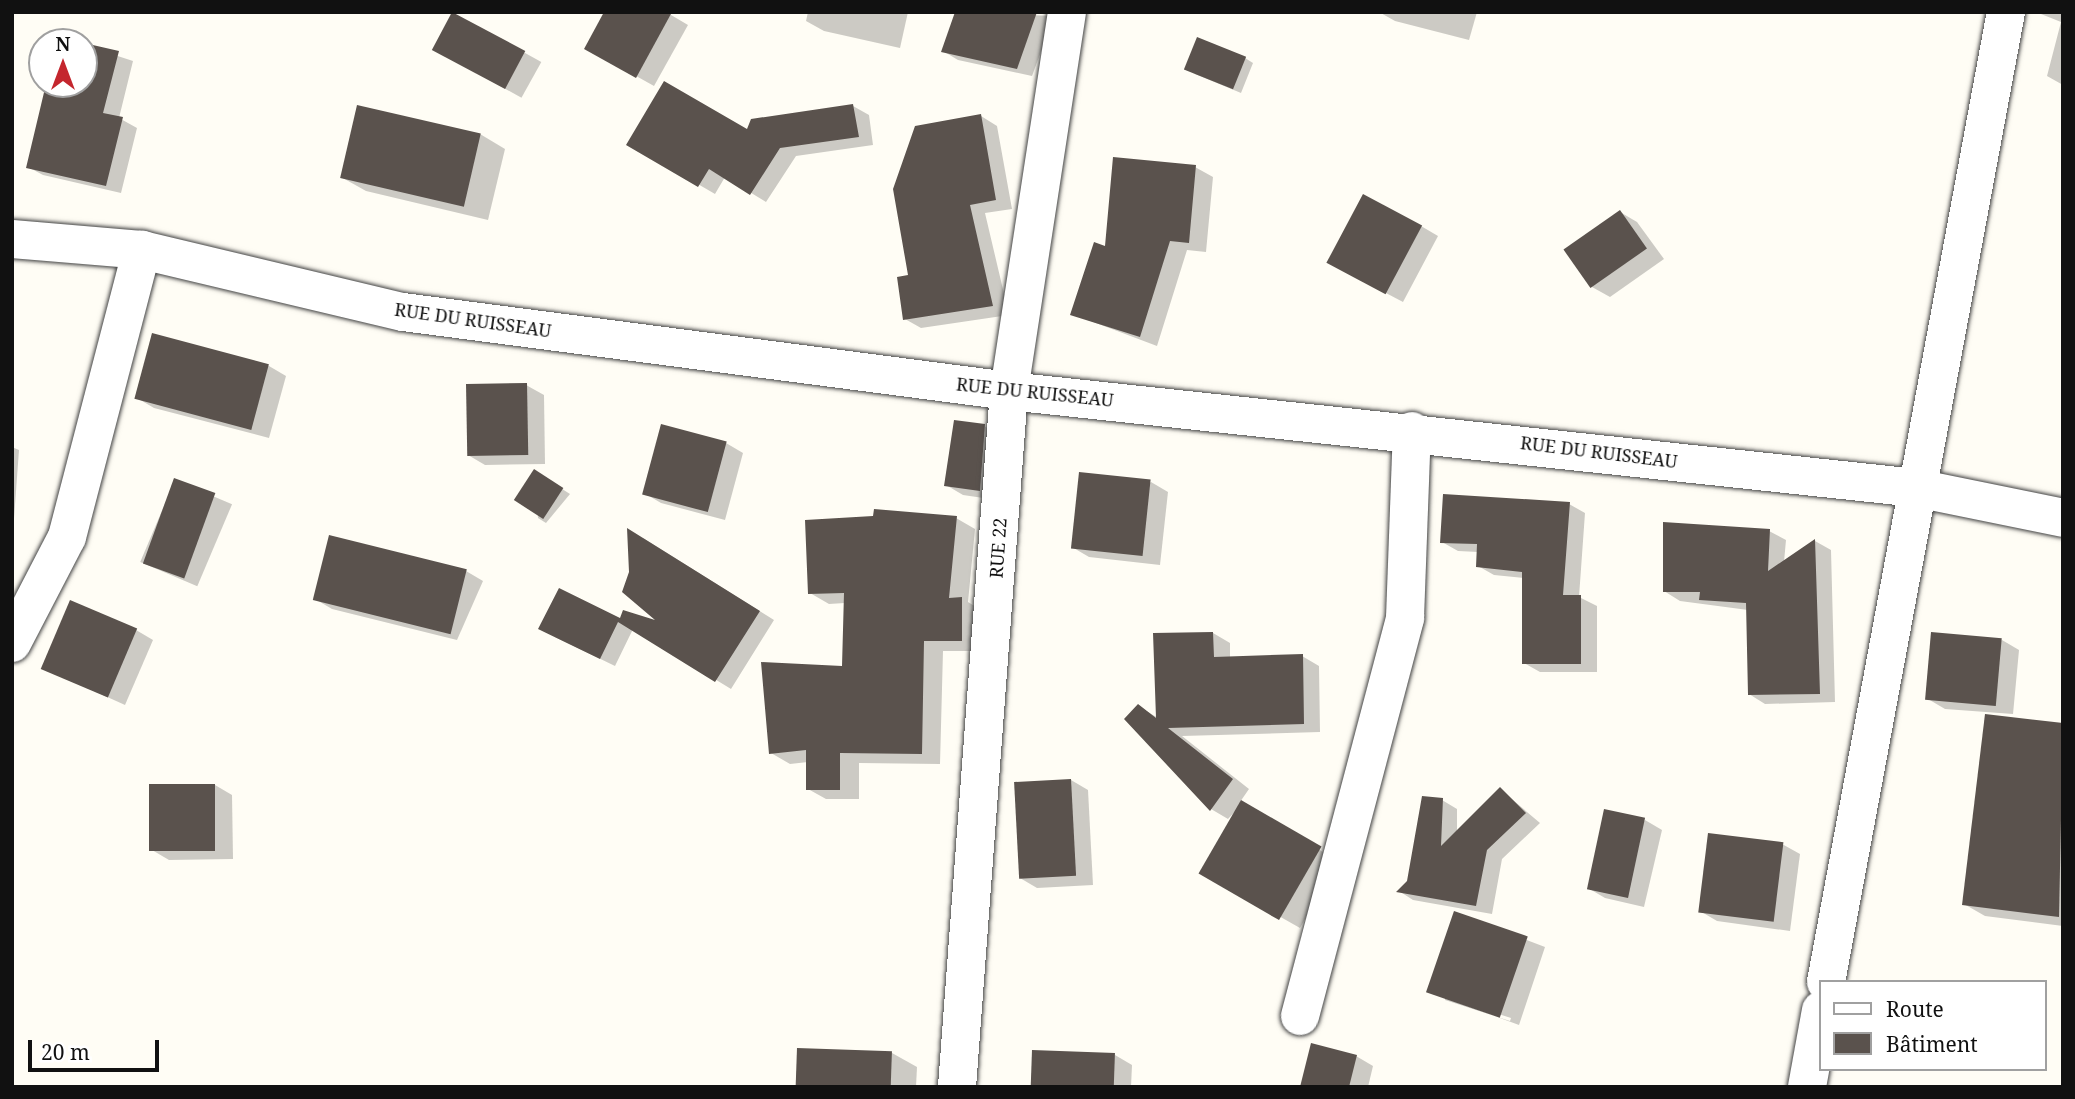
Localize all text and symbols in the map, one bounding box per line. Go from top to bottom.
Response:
north arrow [28,28,98,98]
text: N [56,31,70,57]
street label: RUE DU RUISSEAU [393,298,553,342]
street label: RUE DU RUISSEAU [955,373,1115,411]
street label: RUE DU RUISSEAU [1519,432,1679,472]
street label: RUE 22 [985,517,1011,579]
legend [1820,980,2047,1071]
text: Route [1886,995,1944,1023]
scale bar [32,1026,163,1070]
text: Bâtiment [1886,1030,1978,1058]
text: 20 m [41,1038,90,1066]

